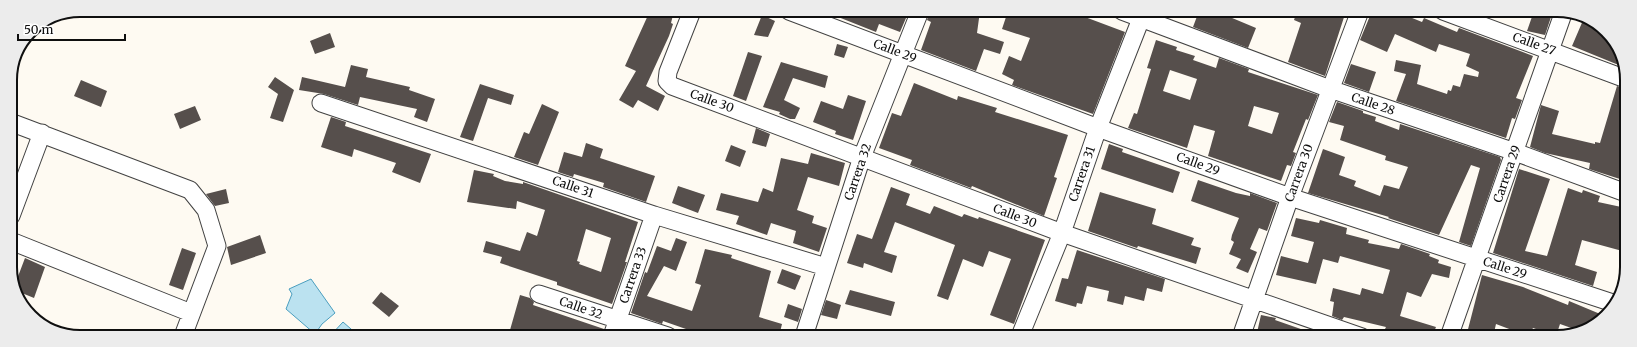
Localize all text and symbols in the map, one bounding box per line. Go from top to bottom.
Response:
scale bar [18,16,125,42]
text: 50 m [24,22,53,37]
street label: Calle 27 [1511,29,1558,58]
street label: Calle 29 [871,35,919,66]
street label: Calle 30 [688,86,736,115]
street label: Calle 28 [1349,89,1397,118]
street label: Carrera 32 [841,141,874,202]
street label: Carrera 30 [1281,142,1316,204]
street label: Carrera 29 [1490,143,1523,205]
street label: Carrera 31 [1065,144,1098,203]
street label: Calle 29 [1174,149,1222,178]
street label: Calle 31 [550,172,596,201]
street label: Calle 30 [991,200,1039,231]
street label: Carrera 33 [616,244,649,305]
street label: Calle 29 [1481,253,1529,282]
street label: Calle 32 [558,293,605,322]

